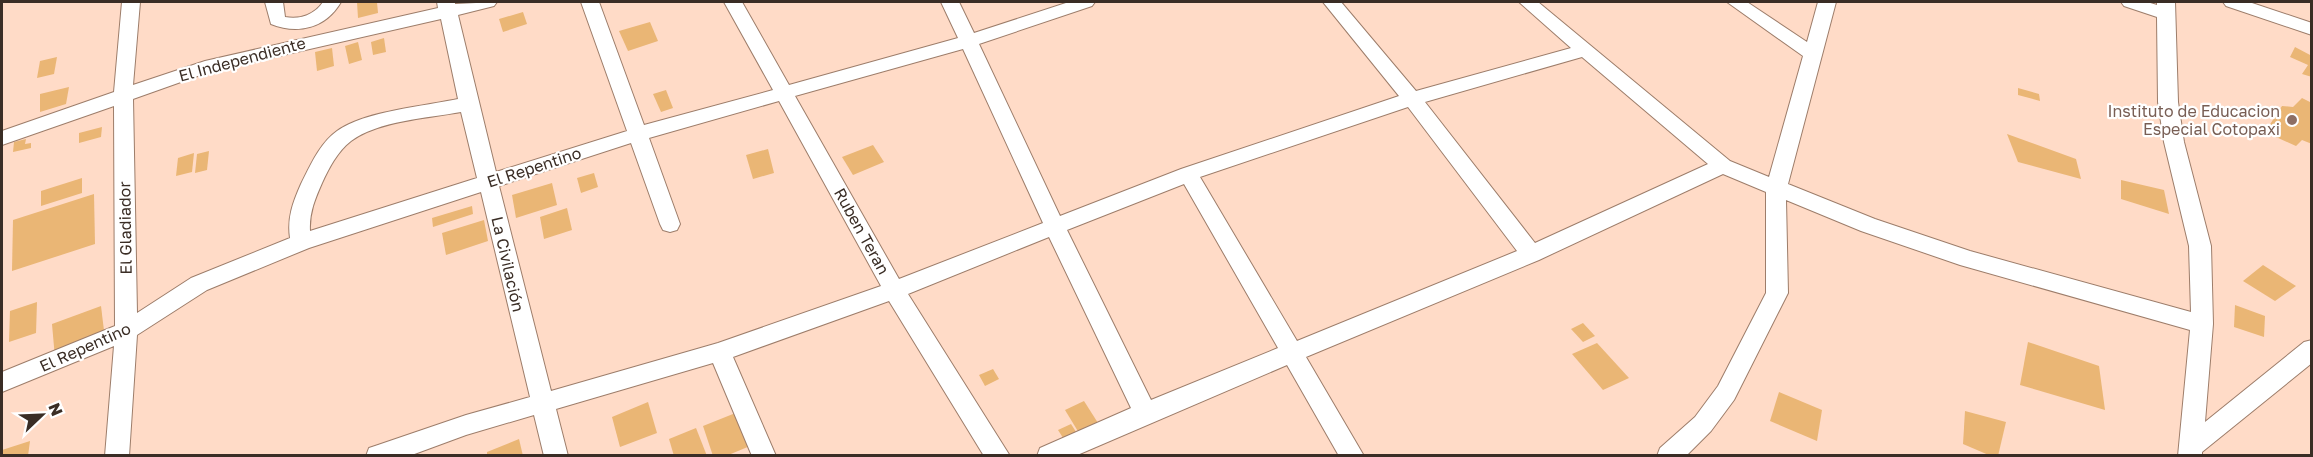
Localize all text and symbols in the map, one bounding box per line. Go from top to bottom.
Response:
street label: El Independiente [176,32,308,86]
place label: Instituto de Educacion Especial Cotopaxi [2107,101,2280,139]
marker: Instituto de Educacion Especial Cotopaxi [2285,113,2299,127]
street label: El Repentino [484,142,584,192]
street label: El Gladiador [114,181,136,275]
street label: Ruben Teran [830,184,894,278]
street label: La Civilación [487,214,529,314]
street label: El Repentino [36,318,134,376]
north arrow [12,385,72,445]
text: N [44,400,67,419]

